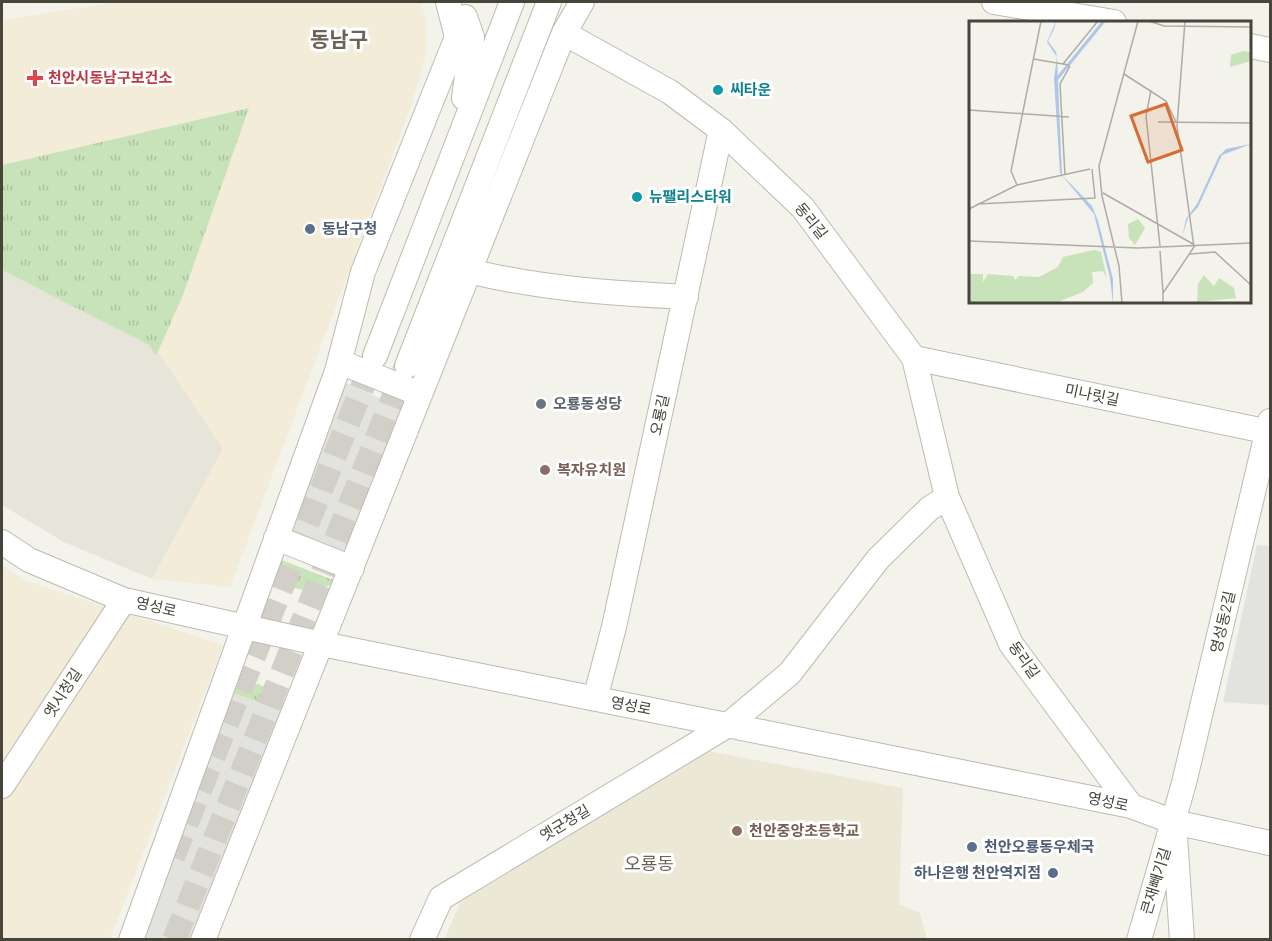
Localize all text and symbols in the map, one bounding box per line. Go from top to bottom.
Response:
inset map [969,21,1251,303]
district label: 동남구 [310,26,368,51]
place label: 천안시동남구보건소 [48,68,172,86]
marker: 천안시동남구보건소 [26,69,44,87]
place label: 씨타운 [730,80,772,98]
marker: 씨타운 [711,83,725,97]
place label: 뉴팰리스타워 [649,187,732,205]
marker: 뉴팰리스타워 [630,190,644,204]
street label: 동리길 [792,199,832,242]
place label: 동남구청 [322,219,377,237]
marker: 동남구청 [303,222,317,236]
street label: 미나릿길 [1063,379,1121,409]
street label: 오룡길 [646,393,672,437]
place label: 오룡동성당 [553,394,622,412]
marker: 오룡동성당 [534,397,548,411]
place label: 복자유치원 [557,460,626,478]
marker: 복자유치원 [538,463,552,477]
street label: 영성동2길 [1206,589,1238,655]
street label: 영성로 [134,593,178,619]
street label: 동리길 [1006,637,1044,682]
street label: 옛시청길 [40,664,85,721]
street label: 영성로 [609,692,653,718]
street label: 영성로 [1086,788,1130,814]
street label: 옛군청길 [536,800,593,844]
place label: 천안중앙초등학교 [749,821,860,839]
marker: 천안중앙초등학교 [730,824,744,838]
place label: 천안오룡동우체국 [984,837,1095,855]
marker: 천안오룡동우체국 [965,840,979,854]
street label: 큰재빼기길 [1136,845,1174,916]
district label: 오룡동 [624,852,674,874]
place label: 하나은행 천안역지점 [914,863,1041,881]
marker: 하나은행 천안역지점 [1046,866,1060,880]

